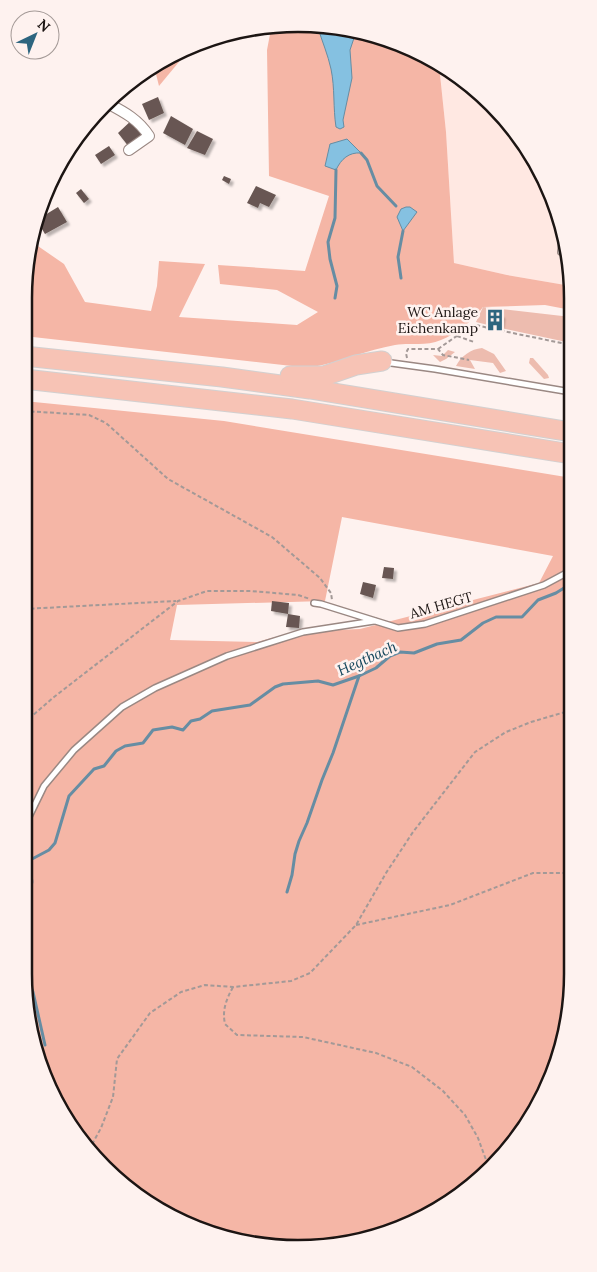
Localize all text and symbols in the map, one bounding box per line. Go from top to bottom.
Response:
north arrow [10,10,60,60]
text: N [34,15,54,36]
place label: WC Anlage Eichenkamp [398,303,478,337]
building icon: WC Anlage Eichenkamp [482,307,508,333]
street label: AM HEGT [407,587,474,623]
water label: Hegtbach [334,636,400,680]

